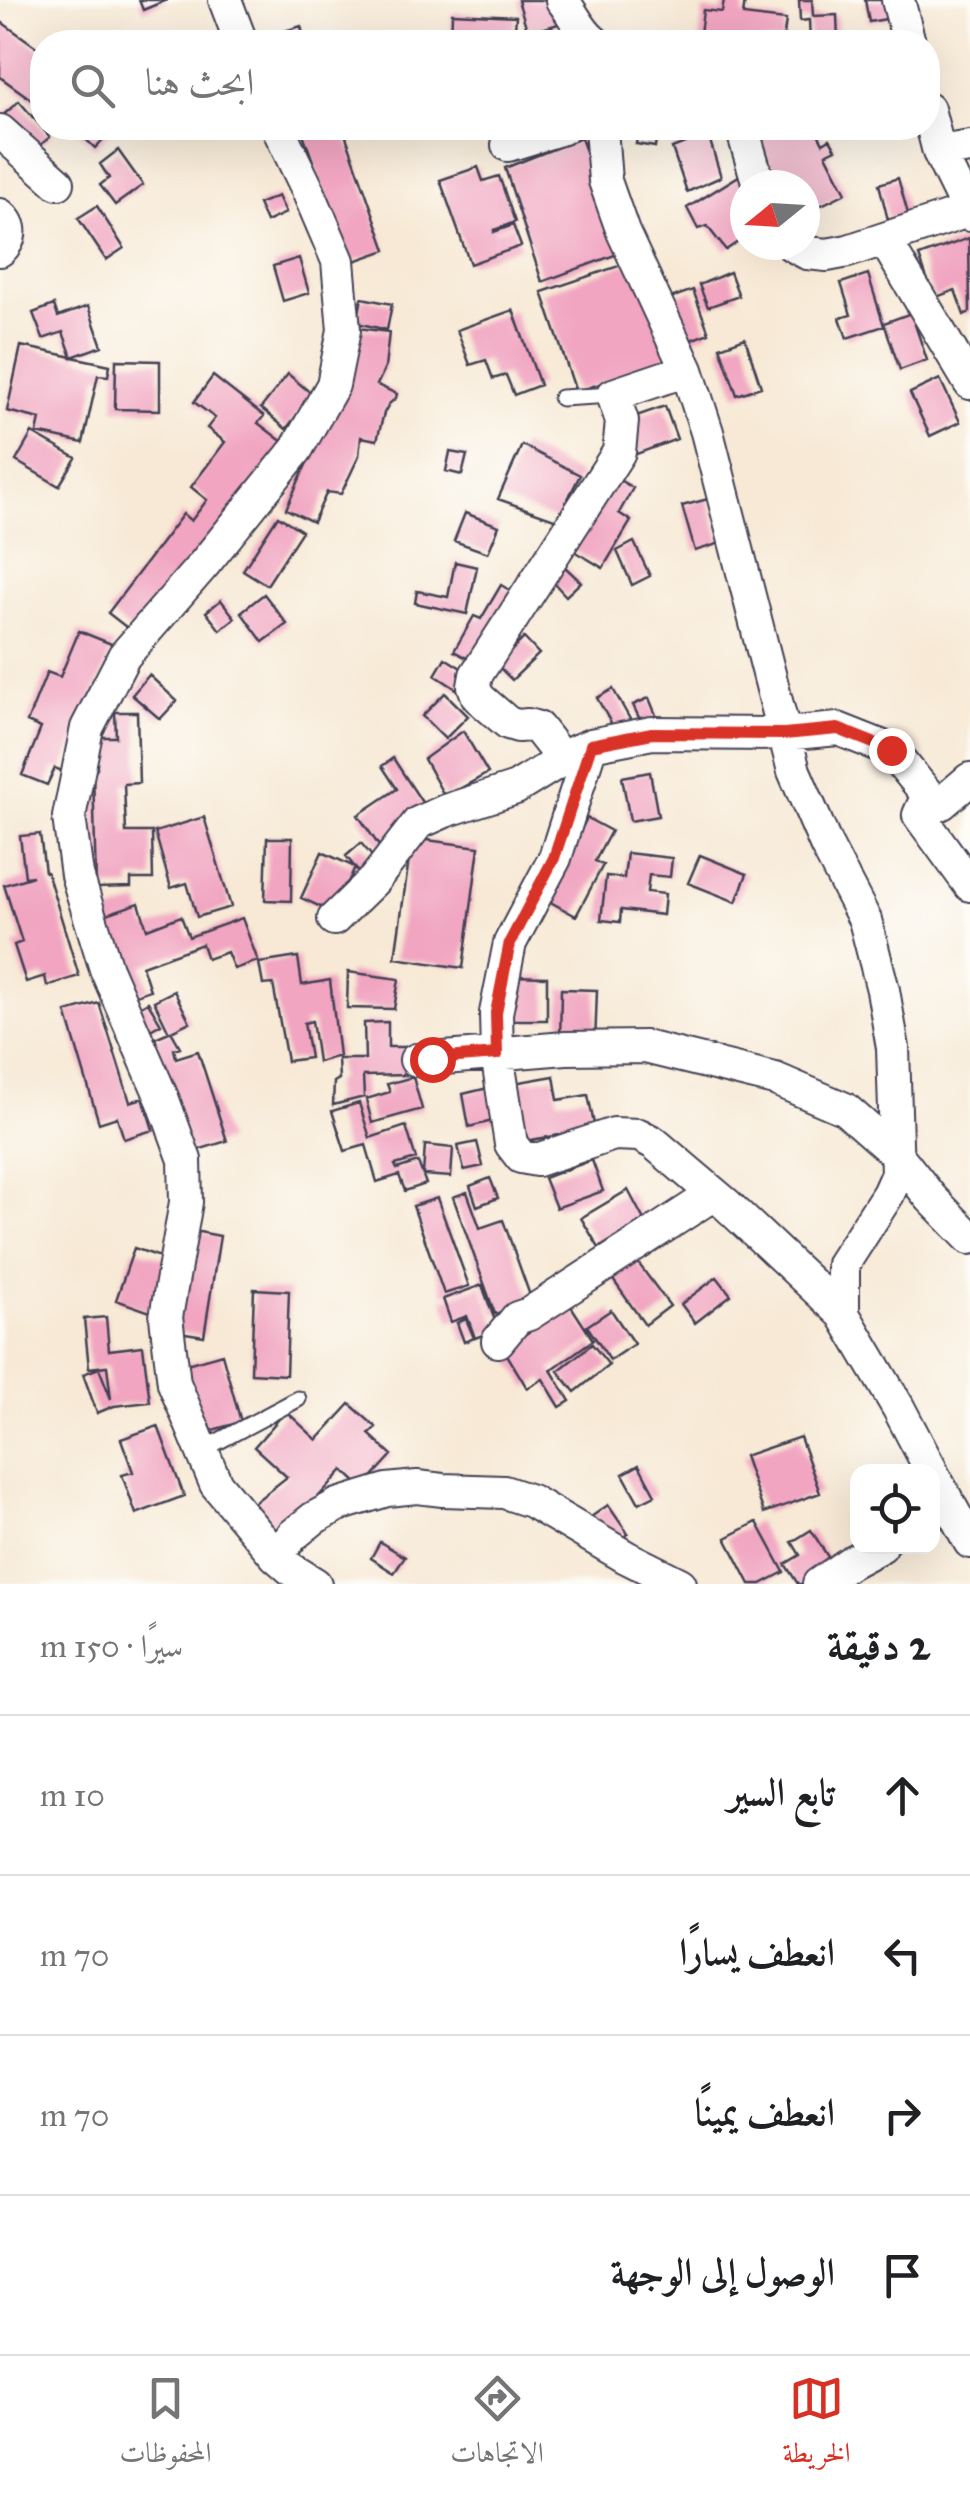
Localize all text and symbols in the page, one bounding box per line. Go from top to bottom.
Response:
search box [30,30,940,140]
icon: search [65,58,120,113]
text: ابحث هنا [145,59,255,105]
north arrow [730,170,820,260]
route end [869,728,915,774]
route start [410,1037,456,1083]
map controls [850,1464,940,1554]
button: locate [850,1464,940,1554]
text: 2 دقيقة [827,1619,930,1671]
text: سيرًا · 150 m [40,1627,183,1666]
icon: ahead [875,1768,930,1823]
text: تابع السير [728,1769,835,1815]
text: 10 m [40,1776,105,1815]
icon: left [875,1928,930,1983]
text: انعطف يسارًا [679,1929,835,1975]
text: 70 m [40,1936,109,1975]
icon: right [875,2088,930,2143]
text: انعطف يمينًا [694,2089,835,2135]
text: 70 m [40,2096,109,2135]
icon: arrive [875,2248,930,2303]
text: الوصول إلى الوجهة [610,2249,835,2295]
tab: المحفوظات [119,2371,212,2480]
tab: الاتجاهات [450,2371,544,2480]
tab: الخريطة [783,2371,851,2480]

